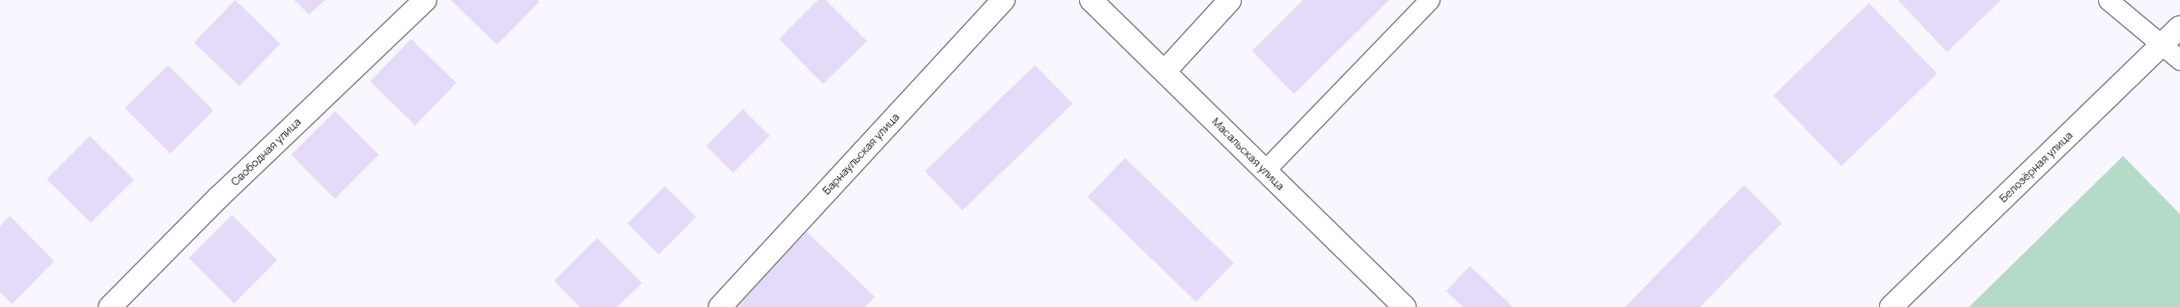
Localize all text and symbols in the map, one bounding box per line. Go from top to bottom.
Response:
street label: Барнаульская улица [820,111,902,197]
street label: Свободная улица [228,115,304,189]
street label: Масальская улица [1209,115,1287,193]
street label: Белозёрная улица [1997,129,2075,205]

